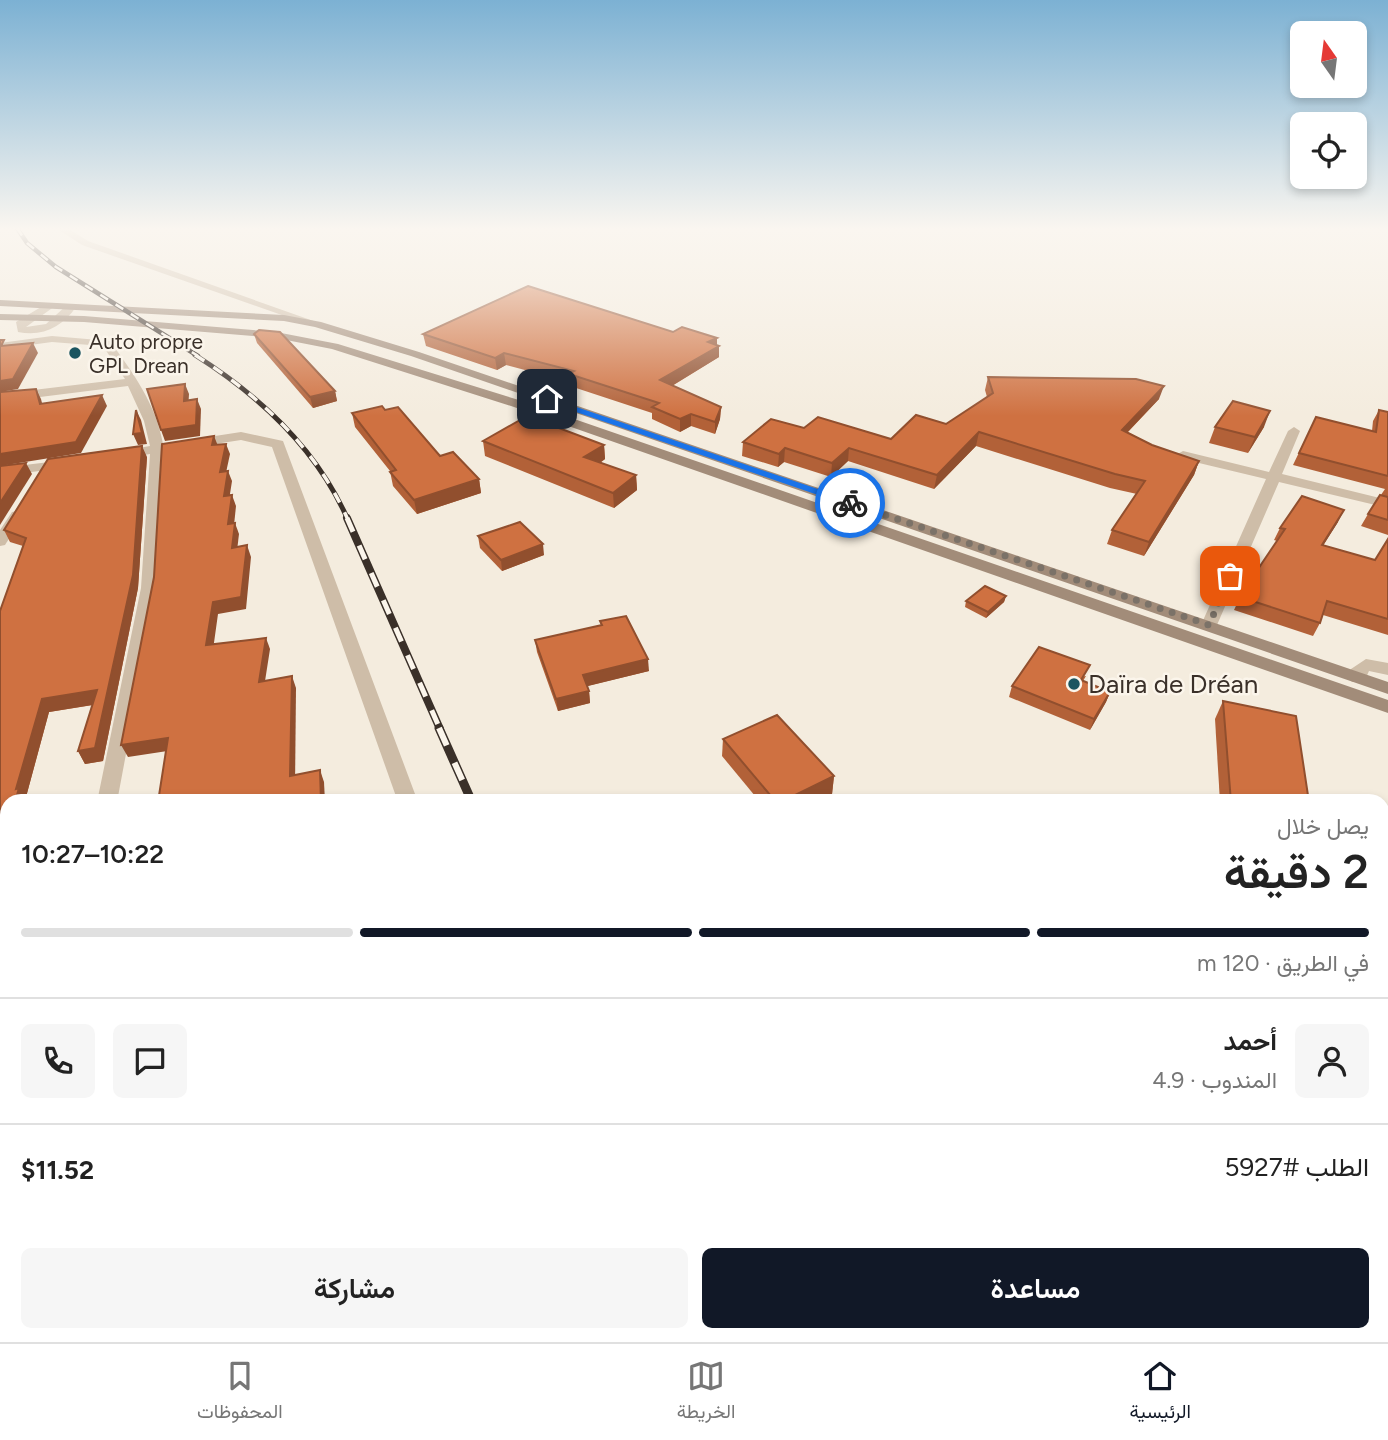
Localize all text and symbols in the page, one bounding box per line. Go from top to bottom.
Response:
north arrow [1290,21,1367,98]
map controls [1290,21,1367,189]
button: locate [1290,112,1367,189]
place label: Auto propre GPL Drean [89,329,203,378]
marker: Auto propre GPL Drean [67,345,83,361]
pin [517,369,577,429]
icon: home [528,380,566,418]
courier [815,468,885,538]
icon: bike [831,484,869,522]
pin [1200,546,1260,606]
icon: bag [1211,557,1249,595]
place label: Daïra de Dréan [1088,668,1258,700]
marker: Daïra de Dréan [1066,676,1082,692]
text: يصل خلال [1277,812,1369,840]
text: 10:22–10:27 [21,838,164,870]
text: 2 دقيقة [1224,844,1369,900]
text: في الطريق · 120 m [1197,949,1369,977]
button: phone [21,1024,95,1098]
button: chat [113,1024,187,1098]
button: person [1295,1024,1369,1098]
text: أحمد [1224,1025,1277,1057]
text: المندوب · 4.9 [1152,1066,1277,1094]
text: الطلب #5927 [1225,1151,1369,1183]
text: $11.52 [21,1154,94,1186]
button: مشاركة [21,1248,688,1328]
button: مساعدة [702,1248,1369,1328]
tab: المحفوظات [197,1357,283,1428]
tab: الخريطة [677,1357,735,1428]
tab: الرئيسية [1130,1357,1191,1428]

